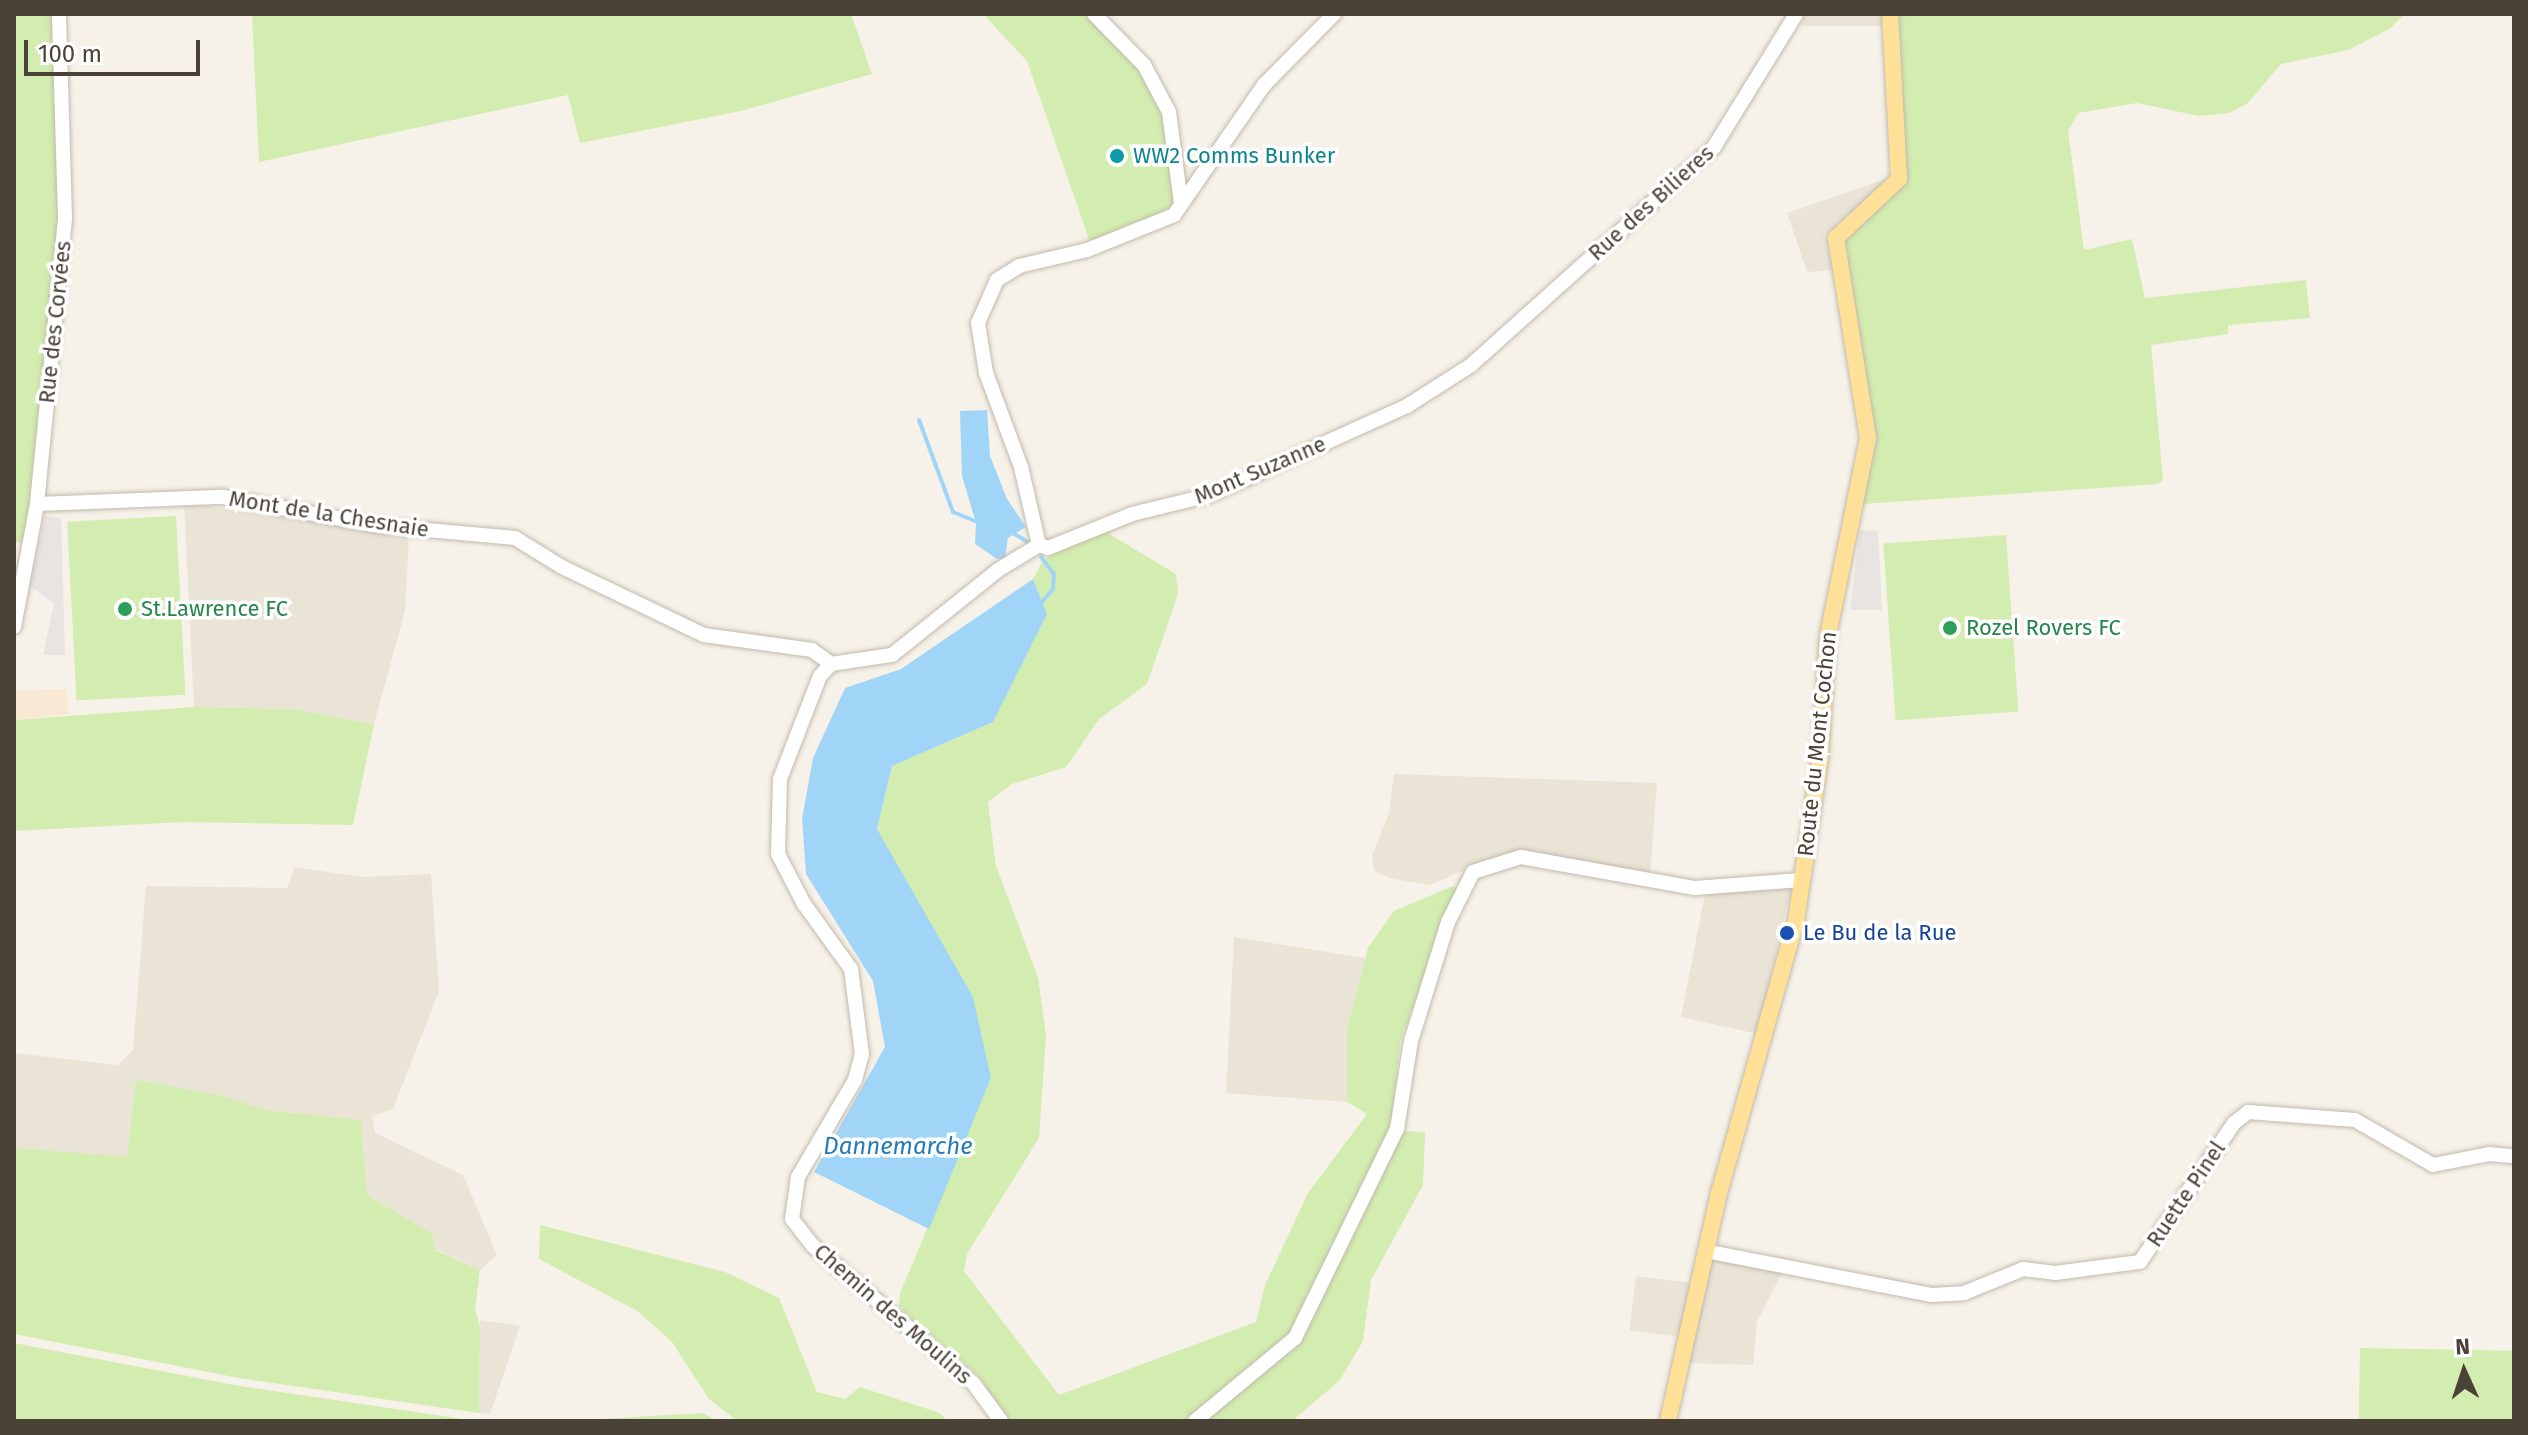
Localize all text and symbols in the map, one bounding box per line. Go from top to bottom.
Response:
scale bar [28,24,204,74]
text: 100 m [38,40,102,68]
street label: Rue des Bilieres [1583,140,1719,266]
place label: WW2 Comms Bunker [1133,143,1335,169]
marker: WW2 Comms Bunker [1108,147,1126,165]
street label: Rue des Corvées [33,239,77,405]
street label: Mont Suzanne [1190,430,1330,510]
street label: Mont de la Chesnaie [227,485,431,543]
place label: St.Lawrence FC [141,596,288,622]
marker: St.Lawrence FC [116,600,134,618]
place label: Rozel Rovers FC [1966,615,2121,641]
marker: Rozel Rovers FC [1941,619,1959,637]
street label: Route du Mont Cochon [1792,630,1842,858]
place label: Le Bu de la Rue [1803,920,1956,946]
marker: Le Bu de la Rue [1778,924,1796,942]
water label: Dannemarche [823,1133,973,1161]
street label: Ruette Pinel [2141,1136,2231,1252]
street label: Chemin des Moulins [809,1238,977,1390]
north arrow [2424,1331,2504,1411]
text: N [2455,1333,2471,1360]

